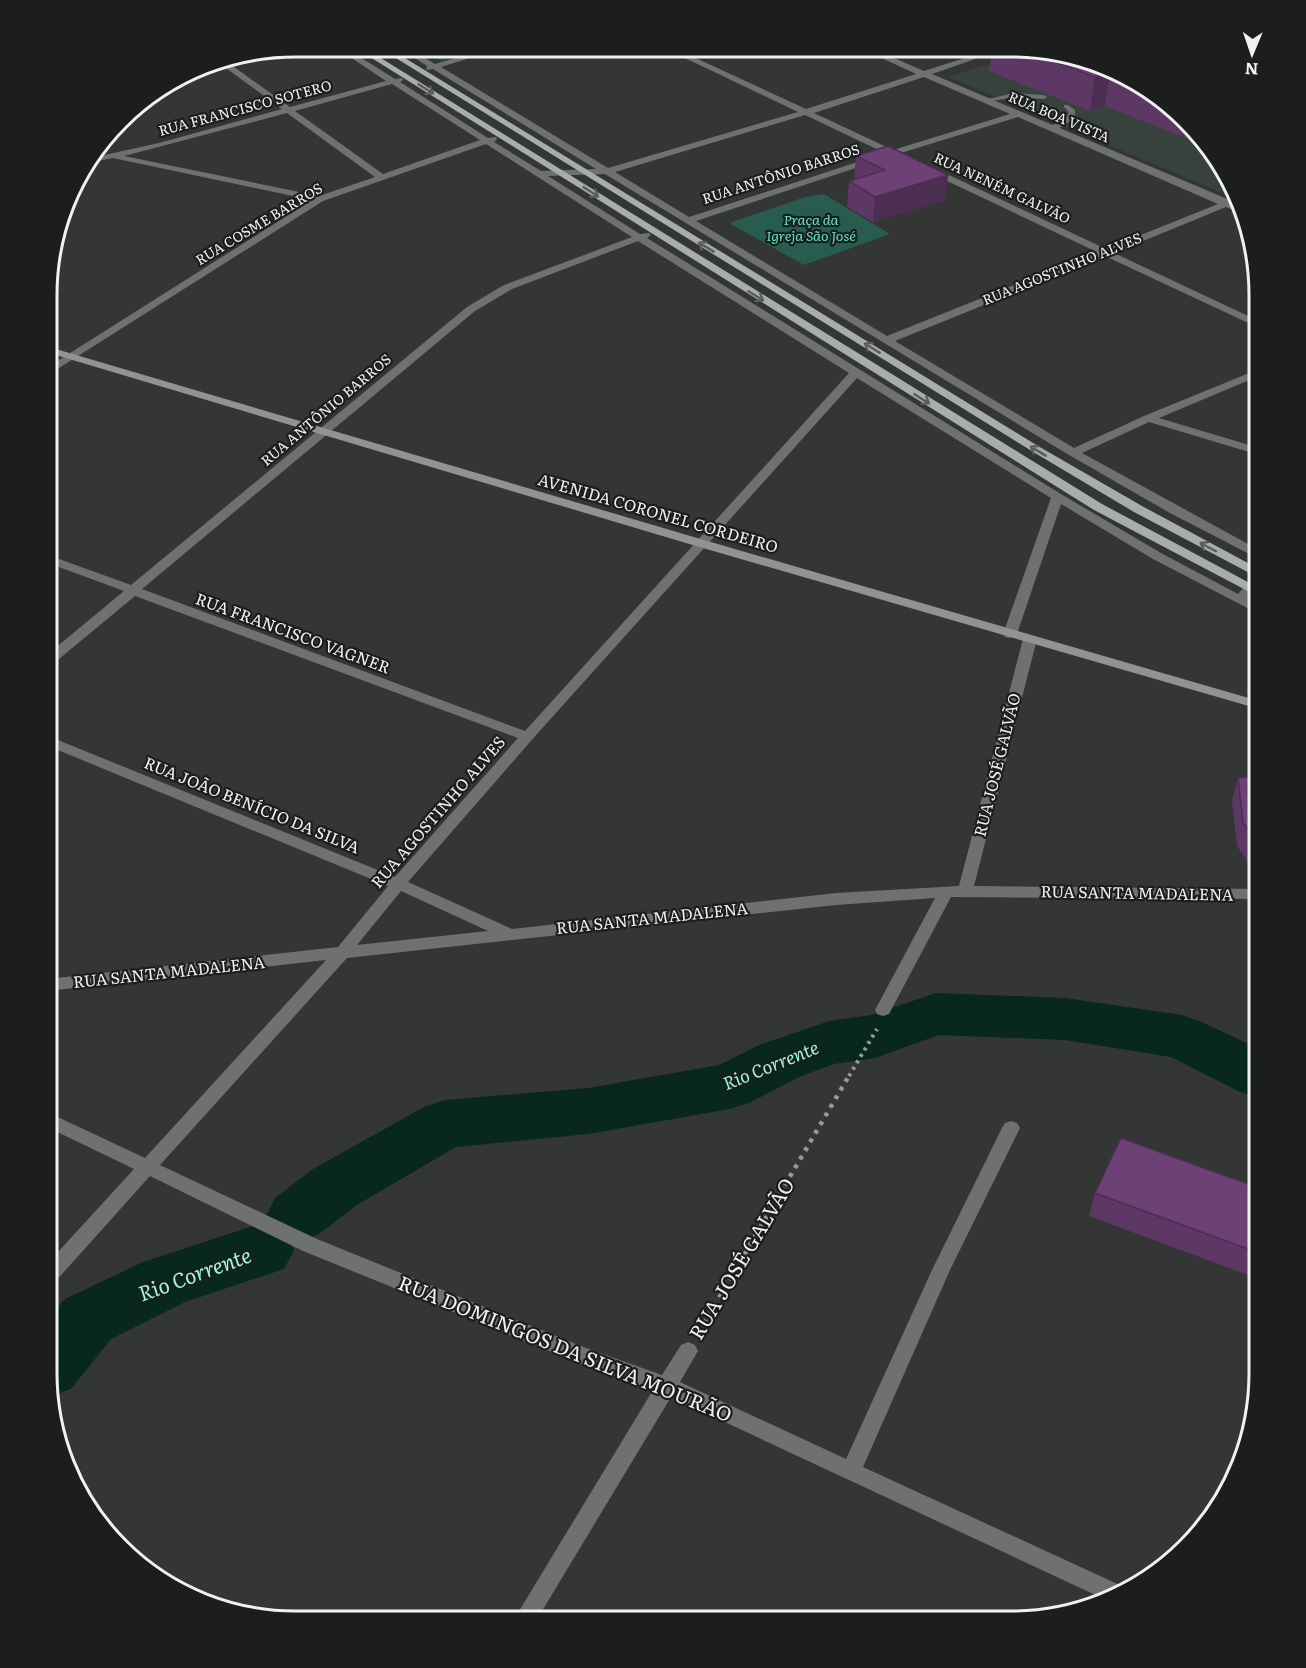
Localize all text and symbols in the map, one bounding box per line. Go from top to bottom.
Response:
north arrow [1222,24,1282,84]
text: N [1244,58,1259,82]
street label: RUA FRANCISCO SOTERO [156,74,333,140]
one-way arrow [417,83,434,95]
street label: RUA BOA VISTA [1006,86,1114,147]
street label: RUA ANTÔNIO BARROS [699,138,862,208]
street label: RUA NENÉM GALVÃO [931,147,1074,227]
street label: RUA COSME BARROS [191,177,326,269]
one-way arrow [583,186,599,198]
park label: Praça da Igreja São José [766,209,856,245]
street label: RUA AGOSTINHO ALVES [979,227,1144,309]
one-way arrow [698,240,715,252]
one-way arrow [747,290,764,302]
one-way arrow [864,342,881,354]
street label: RUA ANTÔNIO BARROS [256,349,395,470]
one-way arrow [913,393,930,405]
one-way arrow [1030,444,1047,456]
street label: AVENIDA CORONEL CORDEIRO [535,466,781,558]
one-way arrow [1200,541,1217,553]
street label: RUA FRANCISCO VAGNER [193,586,395,679]
street label: RUA JOSÉ GALVÃO [967,690,1025,839]
street label: RUA AGOSTINHO ALVES [364,730,510,893]
street label: RUA JOÃO BENÍCIO DA SILVA [141,750,364,859]
street label: RUA SANTA MADALENA [1041,878,1234,906]
street label: RUA SANTA MADALENA [555,895,749,939]
street label: RUA SANTA MADALENA [72,949,266,993]
water label: Rio Corrente [718,1033,823,1096]
street label: RUA JOSÉ GALVÃO [680,1171,801,1345]
water label: Rio Corrente [133,1238,255,1307]
street label: RUA DOMINGOS DA SILVA MOURÃO [394,1266,737,1428]

